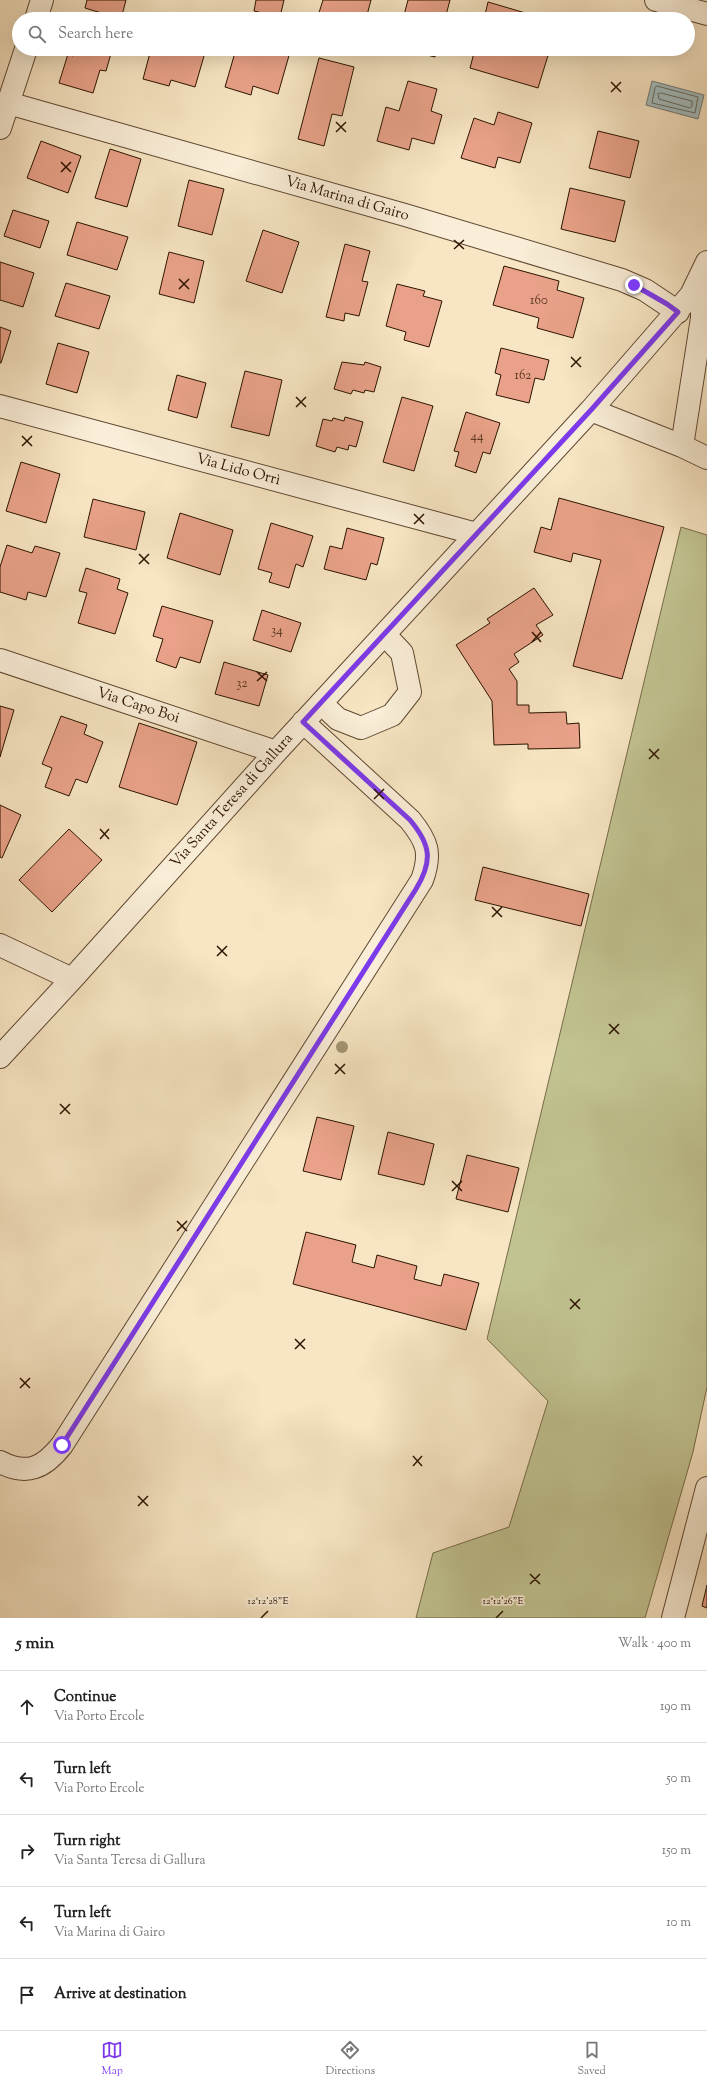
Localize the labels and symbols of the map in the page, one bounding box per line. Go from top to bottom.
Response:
street label: Via Marina di Gairo [283,171,411,227]
route end [625,276,643,294]
house number: 160 [530,292,548,310]
house number: 162 [515,367,531,385]
house number: 44 [470,428,484,446]
street label: Via Lido Orrì [193,449,283,491]
house number: 34 [271,622,283,640]
house number: 32 [236,675,248,693]
street label: Via Capo Boi [94,683,182,729]
street label: Via Santa Teresa di Gallura [166,729,298,873]
route start [53,1436,71,1454]
text: 12°12'28"E [248,1594,288,1609]
text: 12°12'26"E [483,1594,523,1609]

